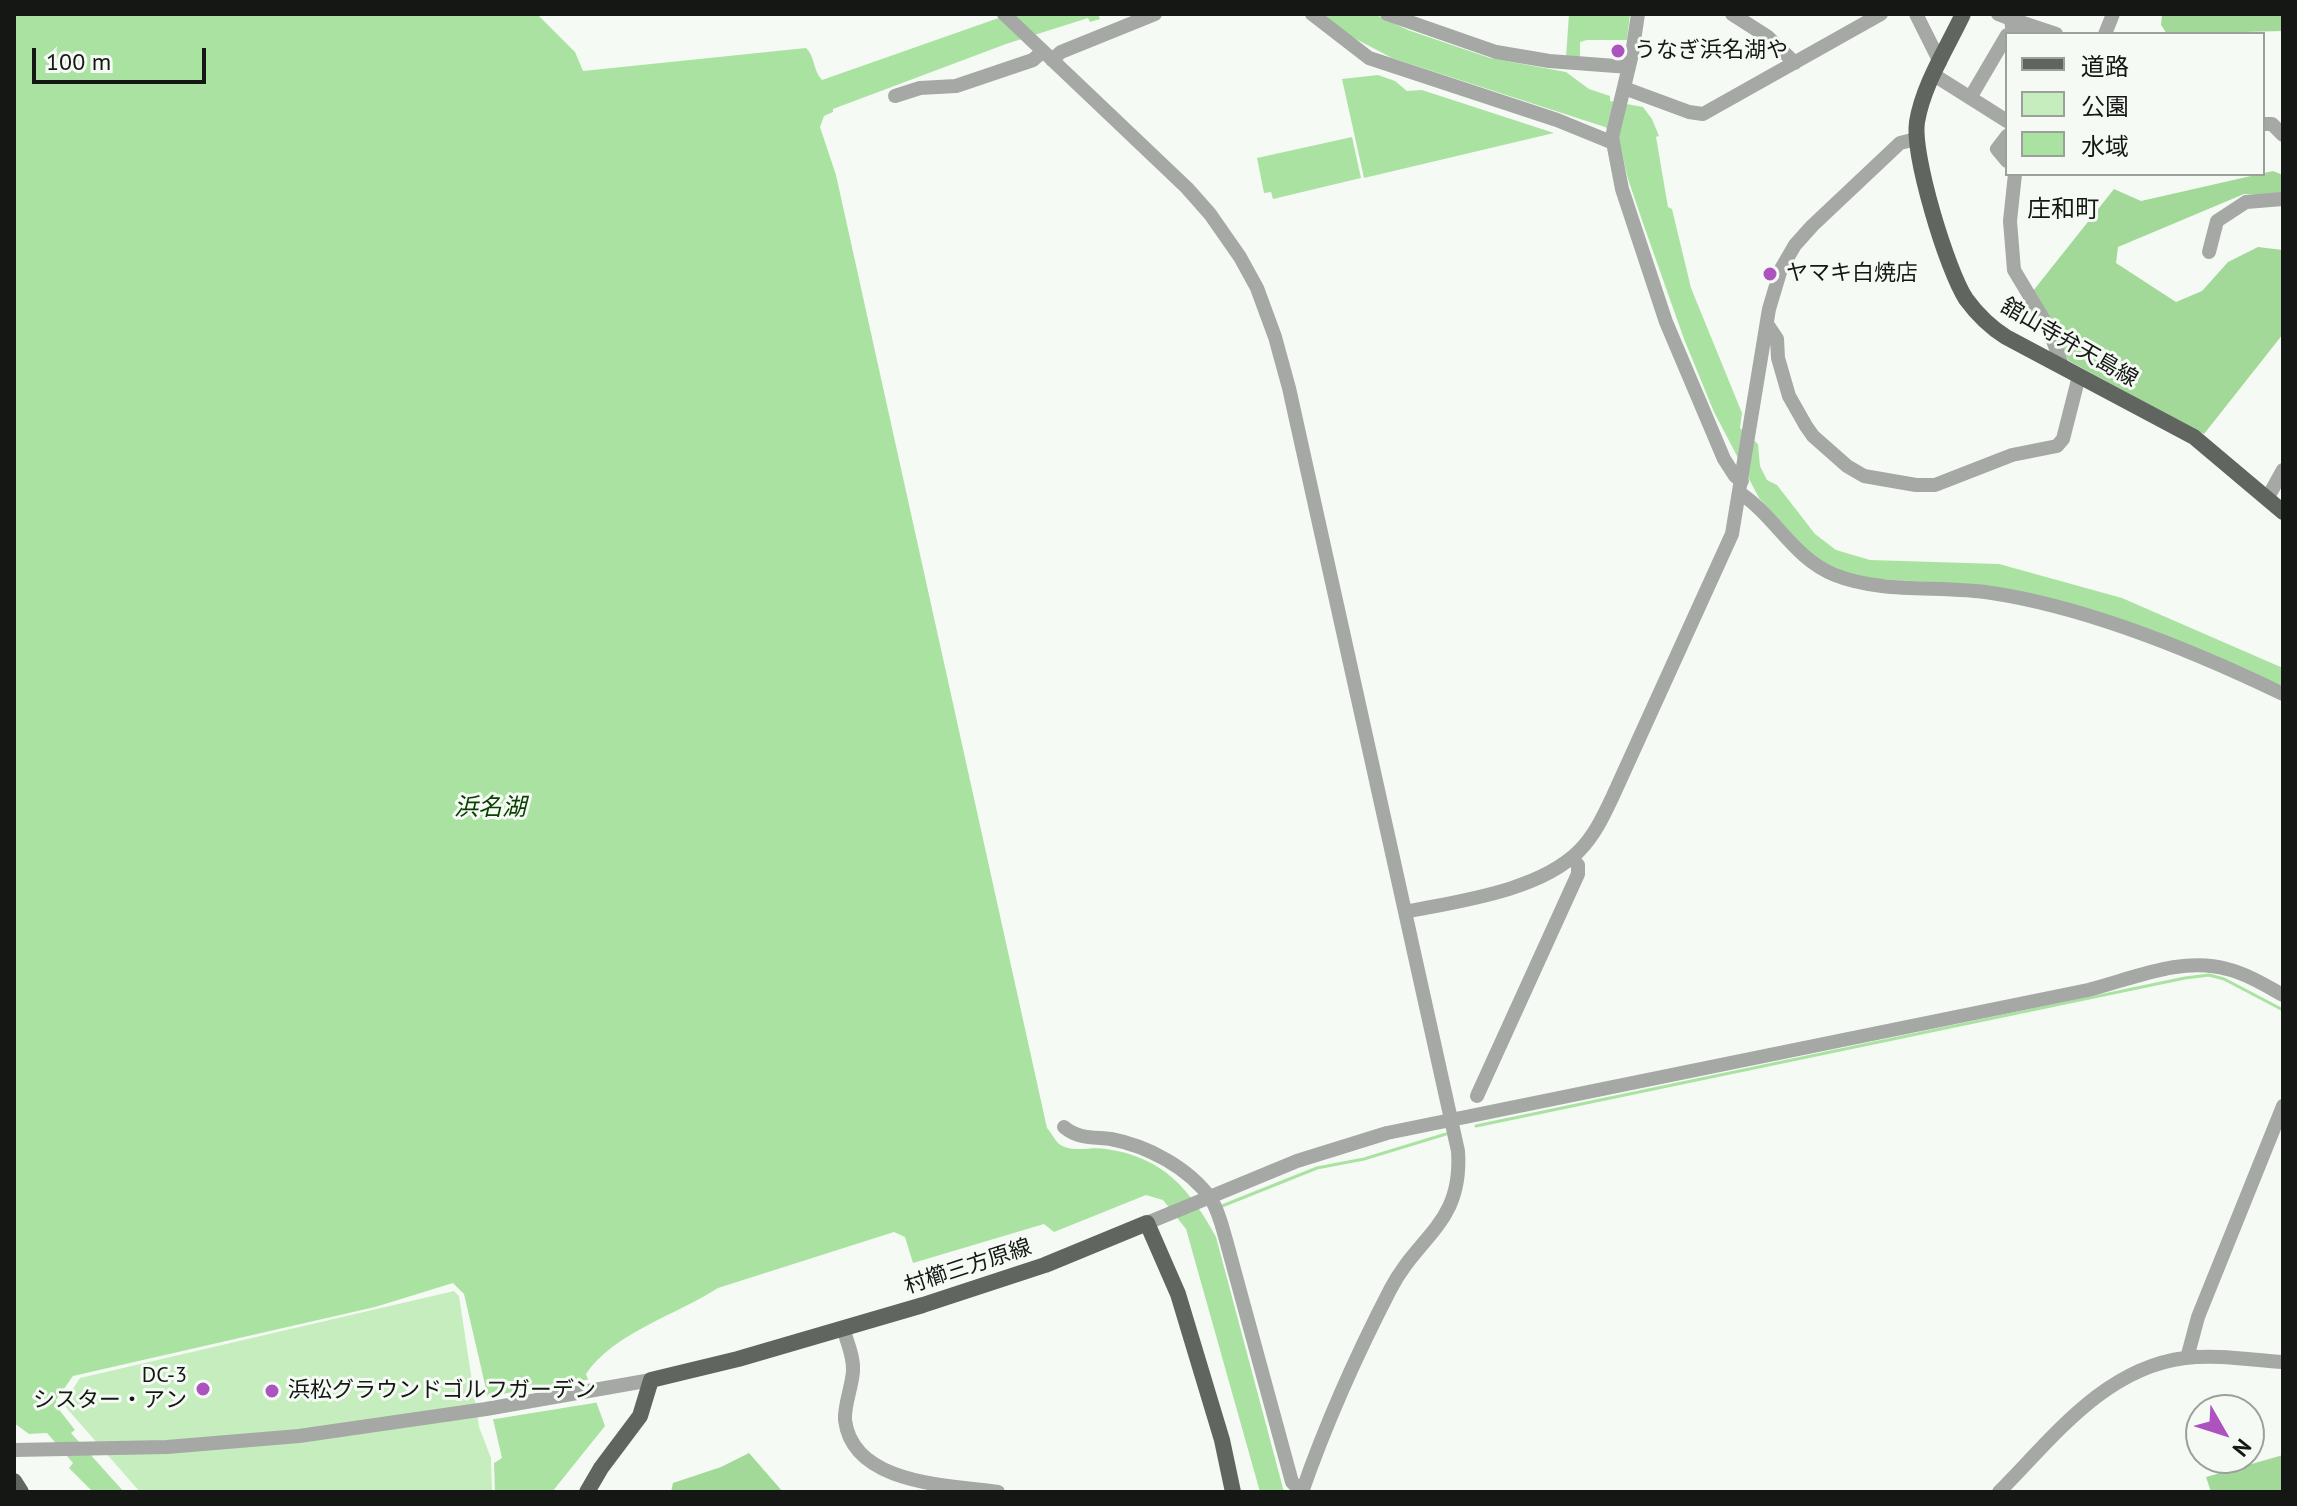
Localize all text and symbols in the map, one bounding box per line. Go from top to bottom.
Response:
scale bar [36,32,210,82]
legend [2005,32,2265,176]
place label: うなぎ浜名湖や [1634,38,1788,64]
marker: うなぎ浜名湖や [1609,42,1627,60]
text: 100 m [46,46,111,77]
text: 道路 [2081,51,2129,82]
text: 公園 [2081,91,2129,122]
text: 水域 [2081,131,2129,162]
district label: 庄和町 [2027,196,2099,224]
place label: ヤマキ白焼店 [1786,261,1918,287]
marker: ヤマキ白焼店 [1761,265,1779,283]
street label: 舘山寺弁天島線 [1996,293,2142,393]
water label: 浜名湖 [454,794,526,822]
street label: 村櫛三方原線 [901,1234,1035,1300]
place label: DC-3 シスター・アン [33,1363,187,1414]
place label: 浜松グラウンドゴルフガーデン [288,1378,596,1404]
marker: DC-3 シスター・アン [194,1380,212,1398]
marker: 浜松グラウンドゴルフガーデン [263,1382,281,1400]
north arrow [2185,1394,2265,1474]
text: N [2227,1433,2258,1462]

